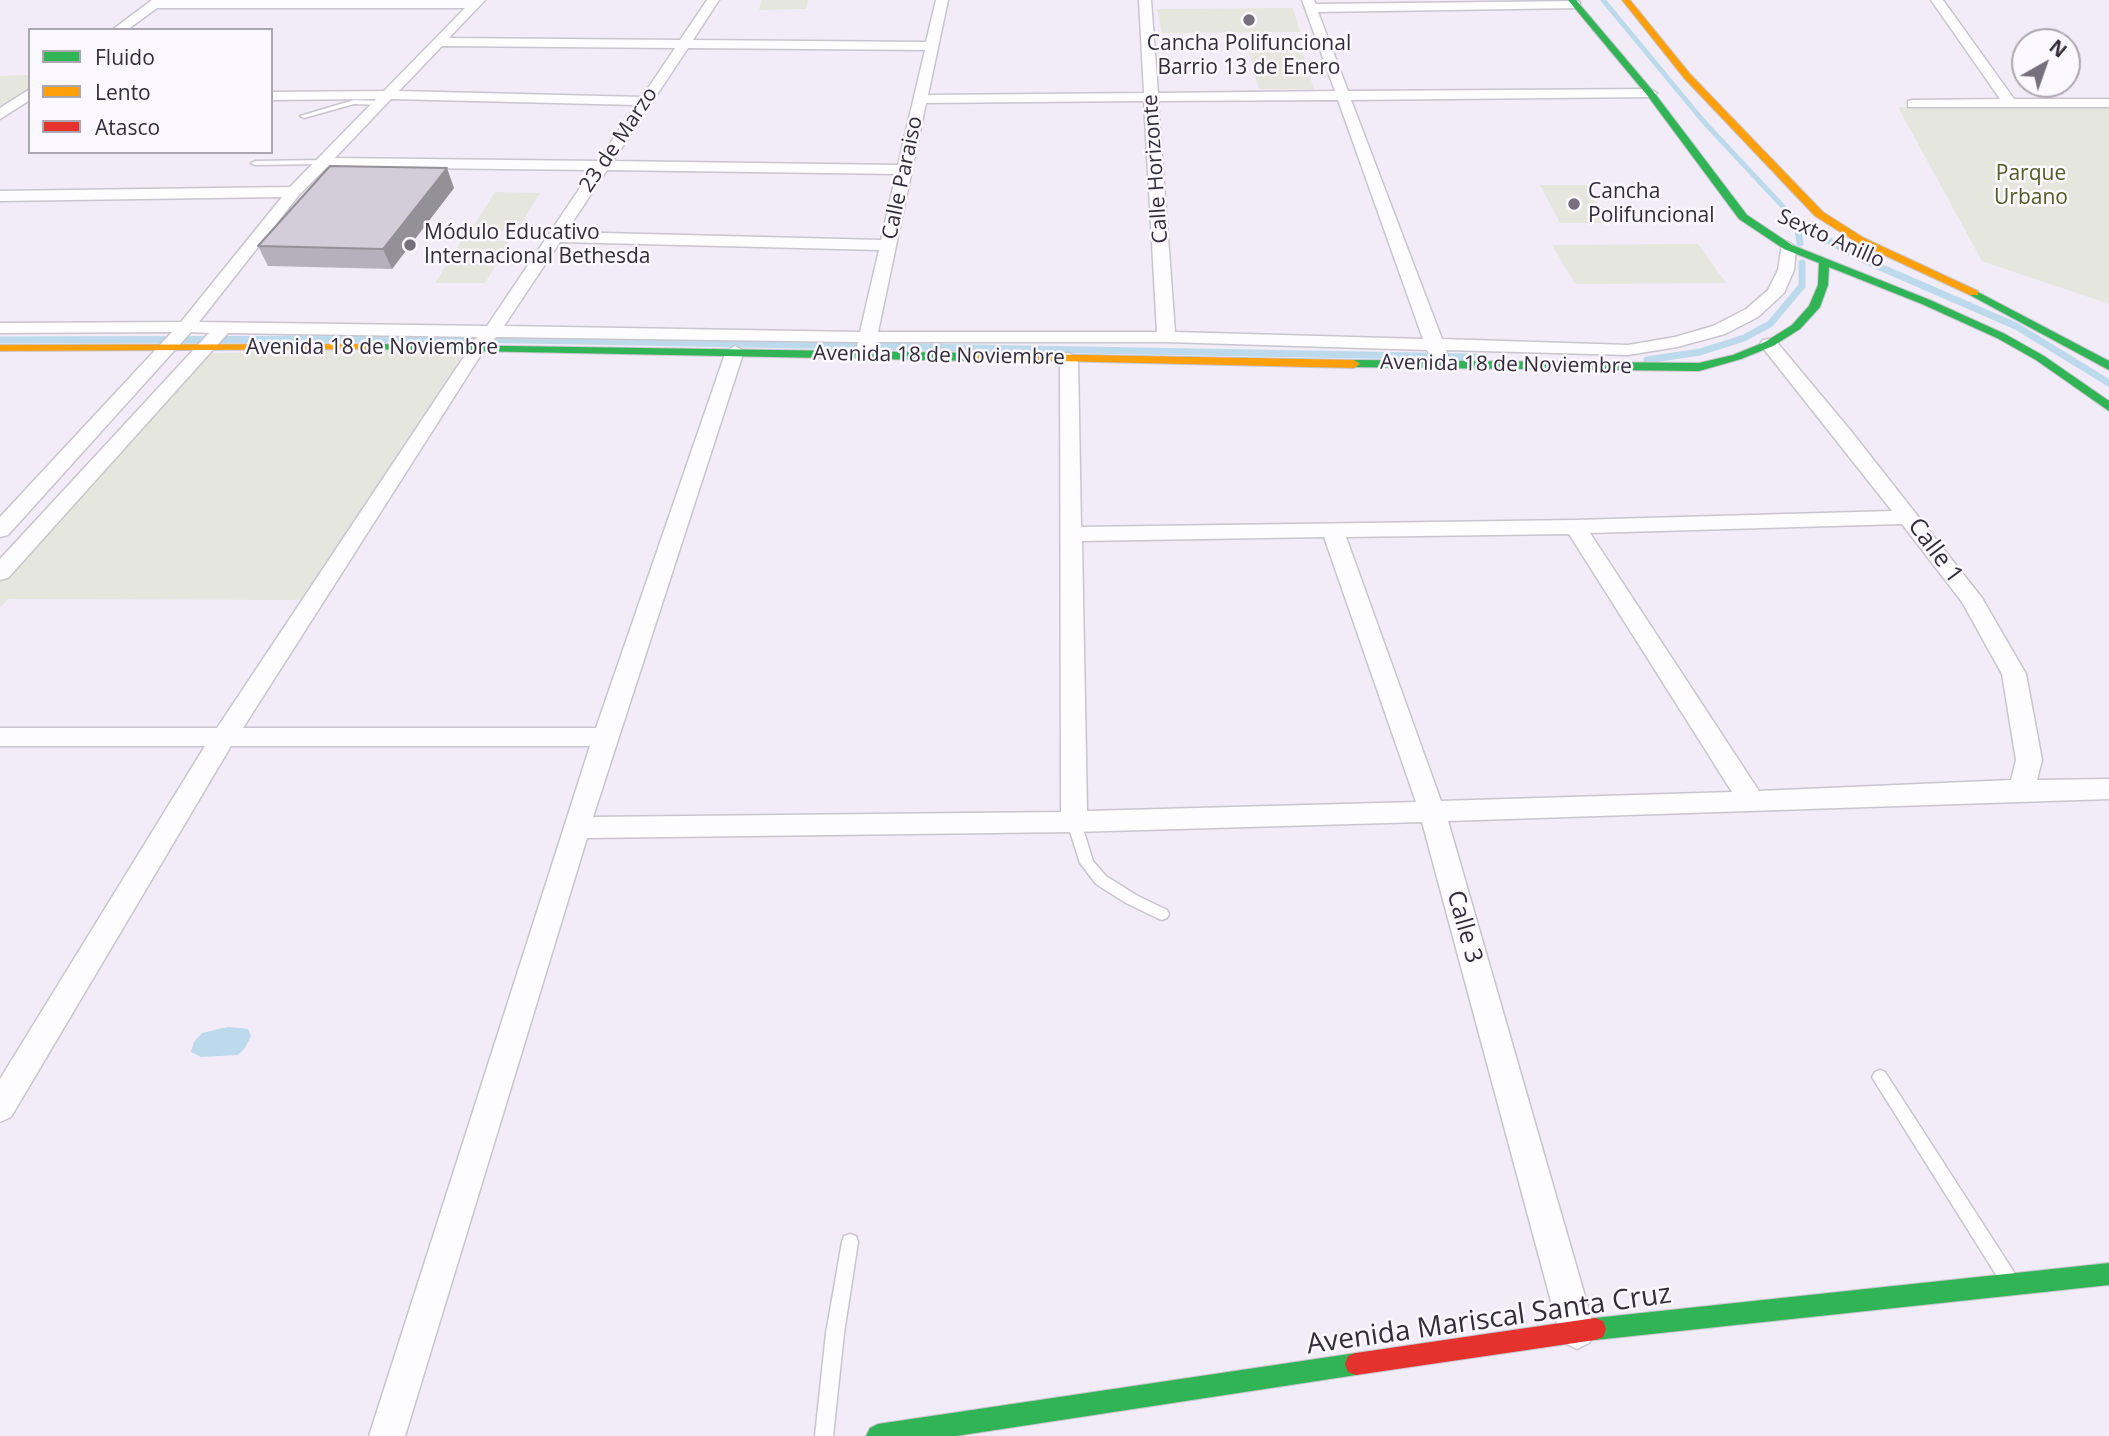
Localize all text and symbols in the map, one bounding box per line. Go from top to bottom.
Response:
marker: Cancha Polifuncional Barrio 13 de Enero [1241,12,1257,28]
legend [28,28,273,154]
north arrow [2011,28,2081,98]
place label: Cancha Polifuncional Barrio 13 de Enero [1147,31,1351,81]
text: N [2044,34,2072,63]
text: Fluido [95,43,155,71]
text: Lento [95,78,151,106]
street label: 23 de Marzo [575,83,663,197]
street label: Calle Horizonte [1138,94,1174,244]
text: Atasco [95,113,160,141]
street label: Calle Paraiso [878,114,928,242]
park label: Parque Urbano [1994,161,2068,211]
place label: Cancha Polifuncional [1588,179,1715,229]
marker: Cancha Polifuncional [1566,196,1582,212]
street label: Sexto Anillo [1774,204,1888,274]
place label: Módulo Educativo Internacional Bethesda [424,220,650,270]
marker: Módulo Educativo Internacional Bethesda [402,237,418,253]
street label: Avenida 18 de Noviembre [246,335,498,361]
street label: Avenida 18 de Noviembre [813,341,1065,371]
street label: Avenida 18 de Noviembre [1380,350,1632,380]
street label: Calle 1 [1901,513,1969,589]
street label: Calle 3 [1440,887,1488,967]
street label: Avenida Mariscal Santa Cruz [1305,1278,1673,1362]

